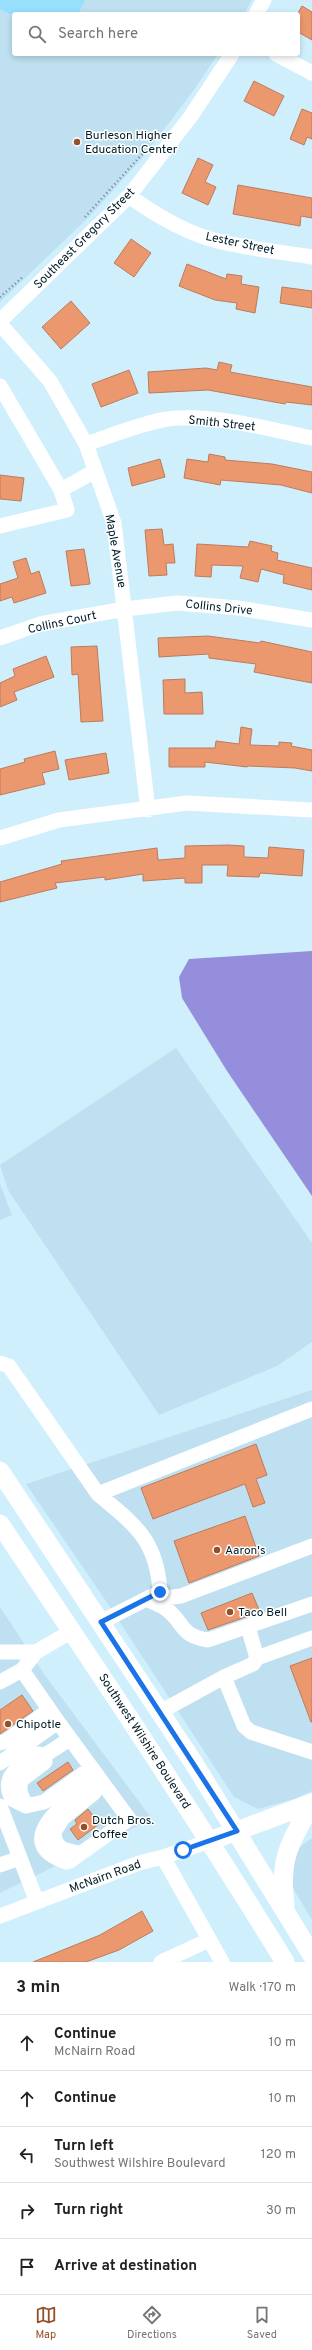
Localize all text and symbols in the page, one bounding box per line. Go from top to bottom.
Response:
search box [12,12,300,56]
icon: search [26,23,48,45]
text: Search here [58,25,138,44]
place label: Burleson Higher Education Center [85,128,178,158]
marker: Burleson Higher Education Center [72,137,82,147]
street label: Southeast Gregory Street [31,185,139,293]
street label: Lester Street [204,229,276,259]
street label: Smith Street [188,413,256,435]
street label: Maple Avenue [101,513,129,589]
street label: Collins Drive [184,597,253,619]
street label: Collins Court [26,608,98,638]
place label: Aaron's [225,1543,266,1559]
marker: Aaron's [212,1545,222,1555]
route end [151,1583,169,1601]
place label: Taco Bell [238,1605,287,1621]
marker: Taco Bell [225,1607,235,1617]
street label: Southwest Wilshire Boulevard [94,1671,194,1812]
place label: Chipotle [16,1717,61,1733]
marker: Chipotle [3,1719,13,1729]
place label: Dutch Bros. Coffee [92,1813,154,1843]
marker: Dutch Bros. Coffee [79,1822,89,1832]
route start [174,1841,192,1859]
street label: McNairn Road [67,1857,143,1897]
text: 3 min [16,1977,60,1999]
text: Walk · 170 m [229,1980,296,1996]
text: Continue [54,2025,116,2044]
icon: ahead [16,2032,38,2054]
text: 10 m [269,2035,296,2051]
text: McNairn Road [54,2044,135,2060]
icon: ahead [16,2088,38,2110]
text: Continue [54,2089,116,2108]
text: 10 m [269,2091,296,2107]
text: Turn left [54,2137,114,2156]
icon: left [16,2144,38,2166]
text: 120 m [261,2147,296,2163]
text: Southwest Wilshire Boulevard [54,2156,226,2172]
icon: right [16,2200,38,2222]
text: Turn right [54,2201,123,2220]
text: 30 m [266,2203,296,2219]
icon: arrive [16,2256,38,2278]
text: Arrive at destination [54,2257,197,2276]
tab: Map [35,2304,57,2342]
tab: Directions [127,2304,177,2342]
tab: Saved [247,2304,277,2342]

